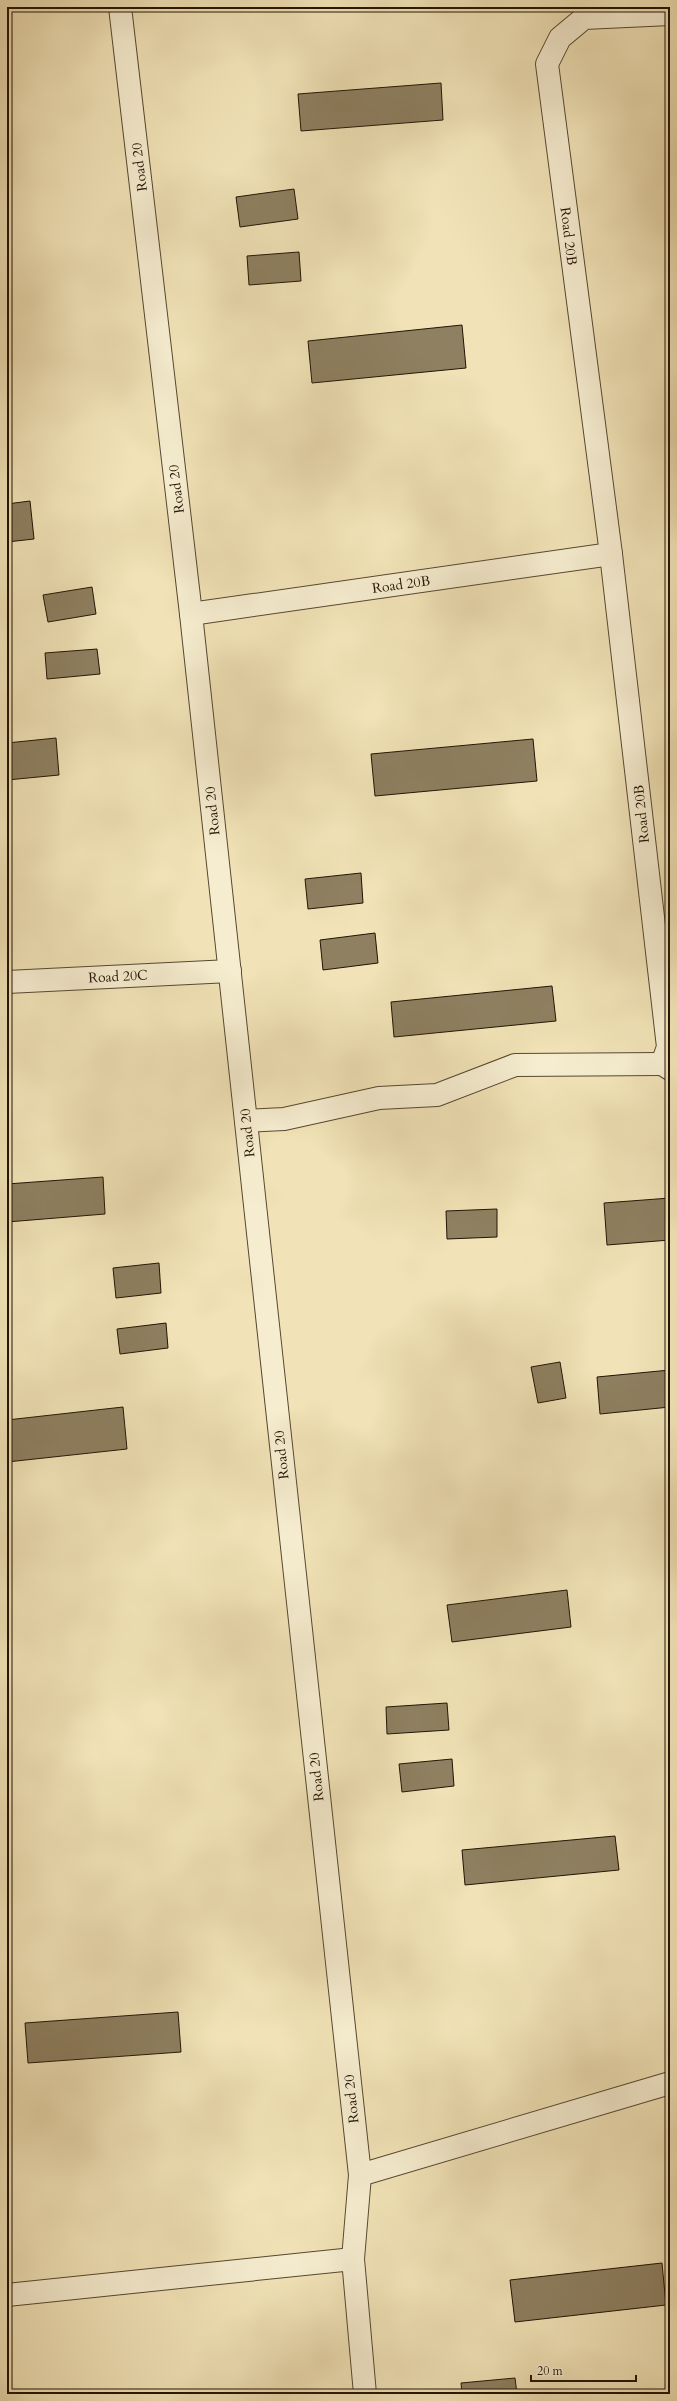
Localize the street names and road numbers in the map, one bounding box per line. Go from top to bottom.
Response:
street label: Road 20 [127,142,152,192]
street label: Road 20B [556,206,581,266]
street label: Road 20 [164,464,189,514]
street label: Road 20B [371,571,431,598]
street label: Road 20B [629,784,654,844]
street label: Road 20 [200,786,224,836]
street label: Road 20C [88,965,149,988]
street label: Road 20 [235,1108,259,1158]
street label: Road 20 [269,1430,293,1480]
street label: Road 20 [304,1752,328,1802]
street label: Road 20 [339,2074,363,2124]

